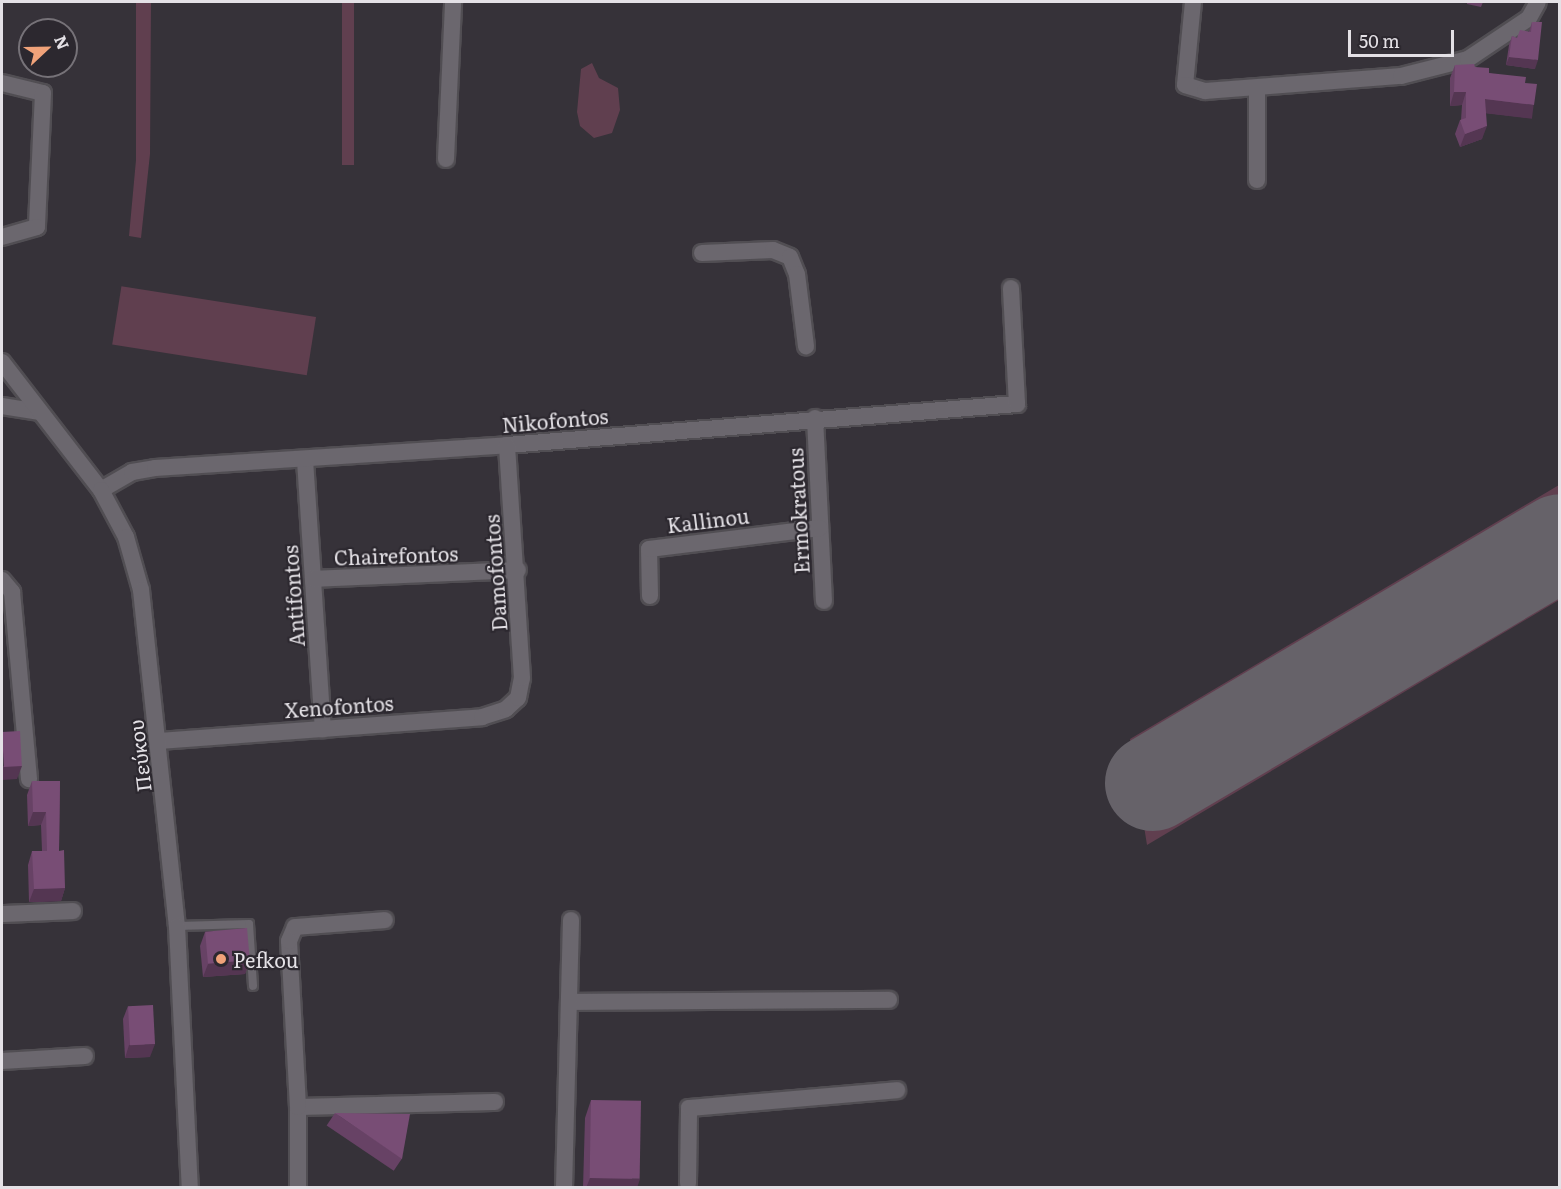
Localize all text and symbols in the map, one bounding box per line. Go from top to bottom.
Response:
north arrow [18,18,78,78]
scale bar [1351,18,1458,56]
text: 50 m [1359,27,1400,54]
text: N [49,31,76,53]
street label: Nikofontos [501,403,609,437]
street label: Ermokratous [783,447,813,575]
street label: Kallinou [665,503,751,537]
street label: Damofontos [479,514,511,632]
street label: Chairefontos [333,541,459,569]
street label: Antifontos [277,544,309,648]
street label: Xenofontos [284,690,394,722]
street label: Πεύκου [123,719,155,793]
place label: Pefkou [233,947,298,971]
marker: Pefkou [214,952,228,966]

